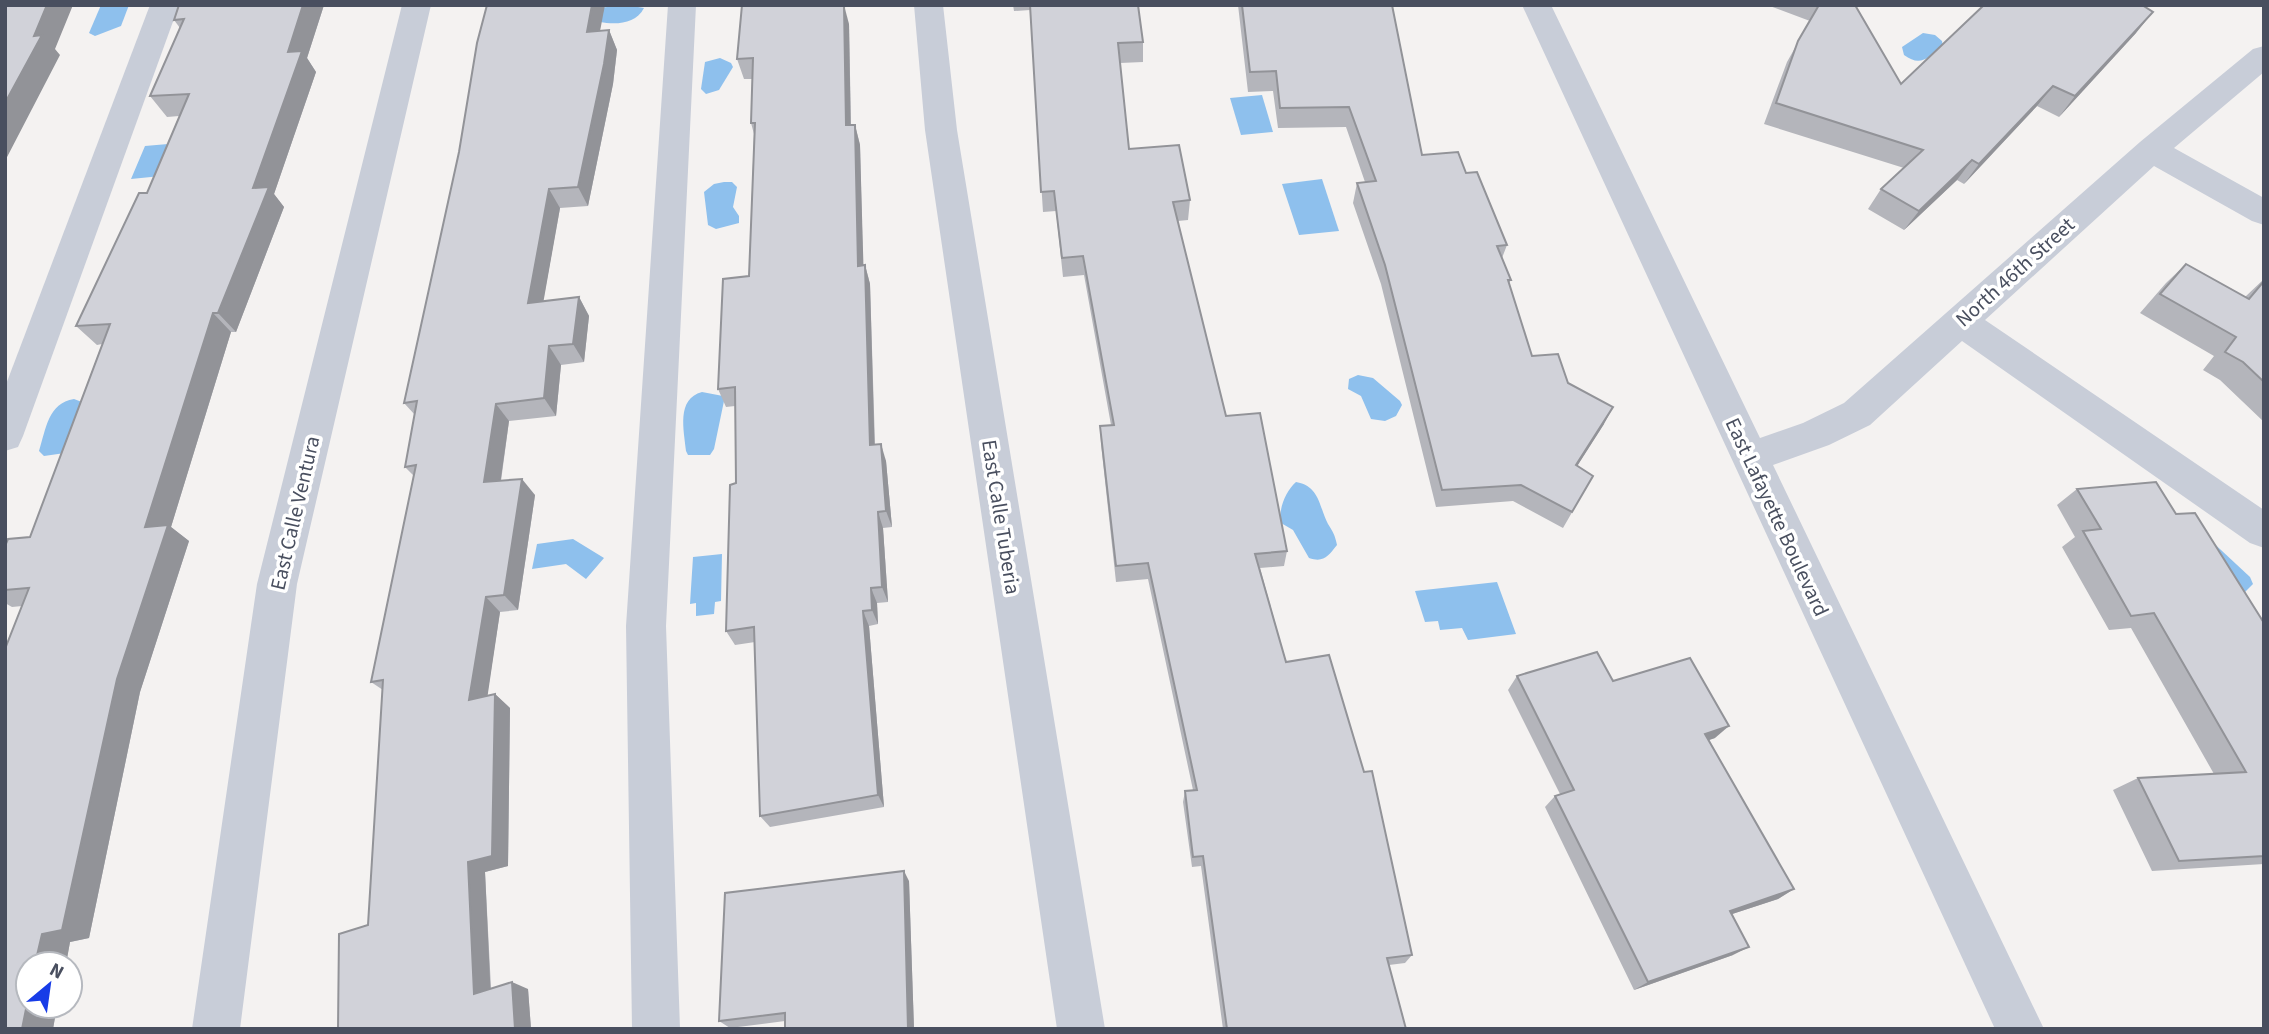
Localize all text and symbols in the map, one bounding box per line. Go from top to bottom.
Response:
street label: North 46th Street [1949,210,2081,334]
street label: East Lafayette Boulevard [1718,413,1836,621]
street label: East Calle Ventura [263,433,327,593]
street label: East Calle Tuberia [974,438,1028,596]
north arrow [14,950,84,1020]
text: N [44,957,69,986]

